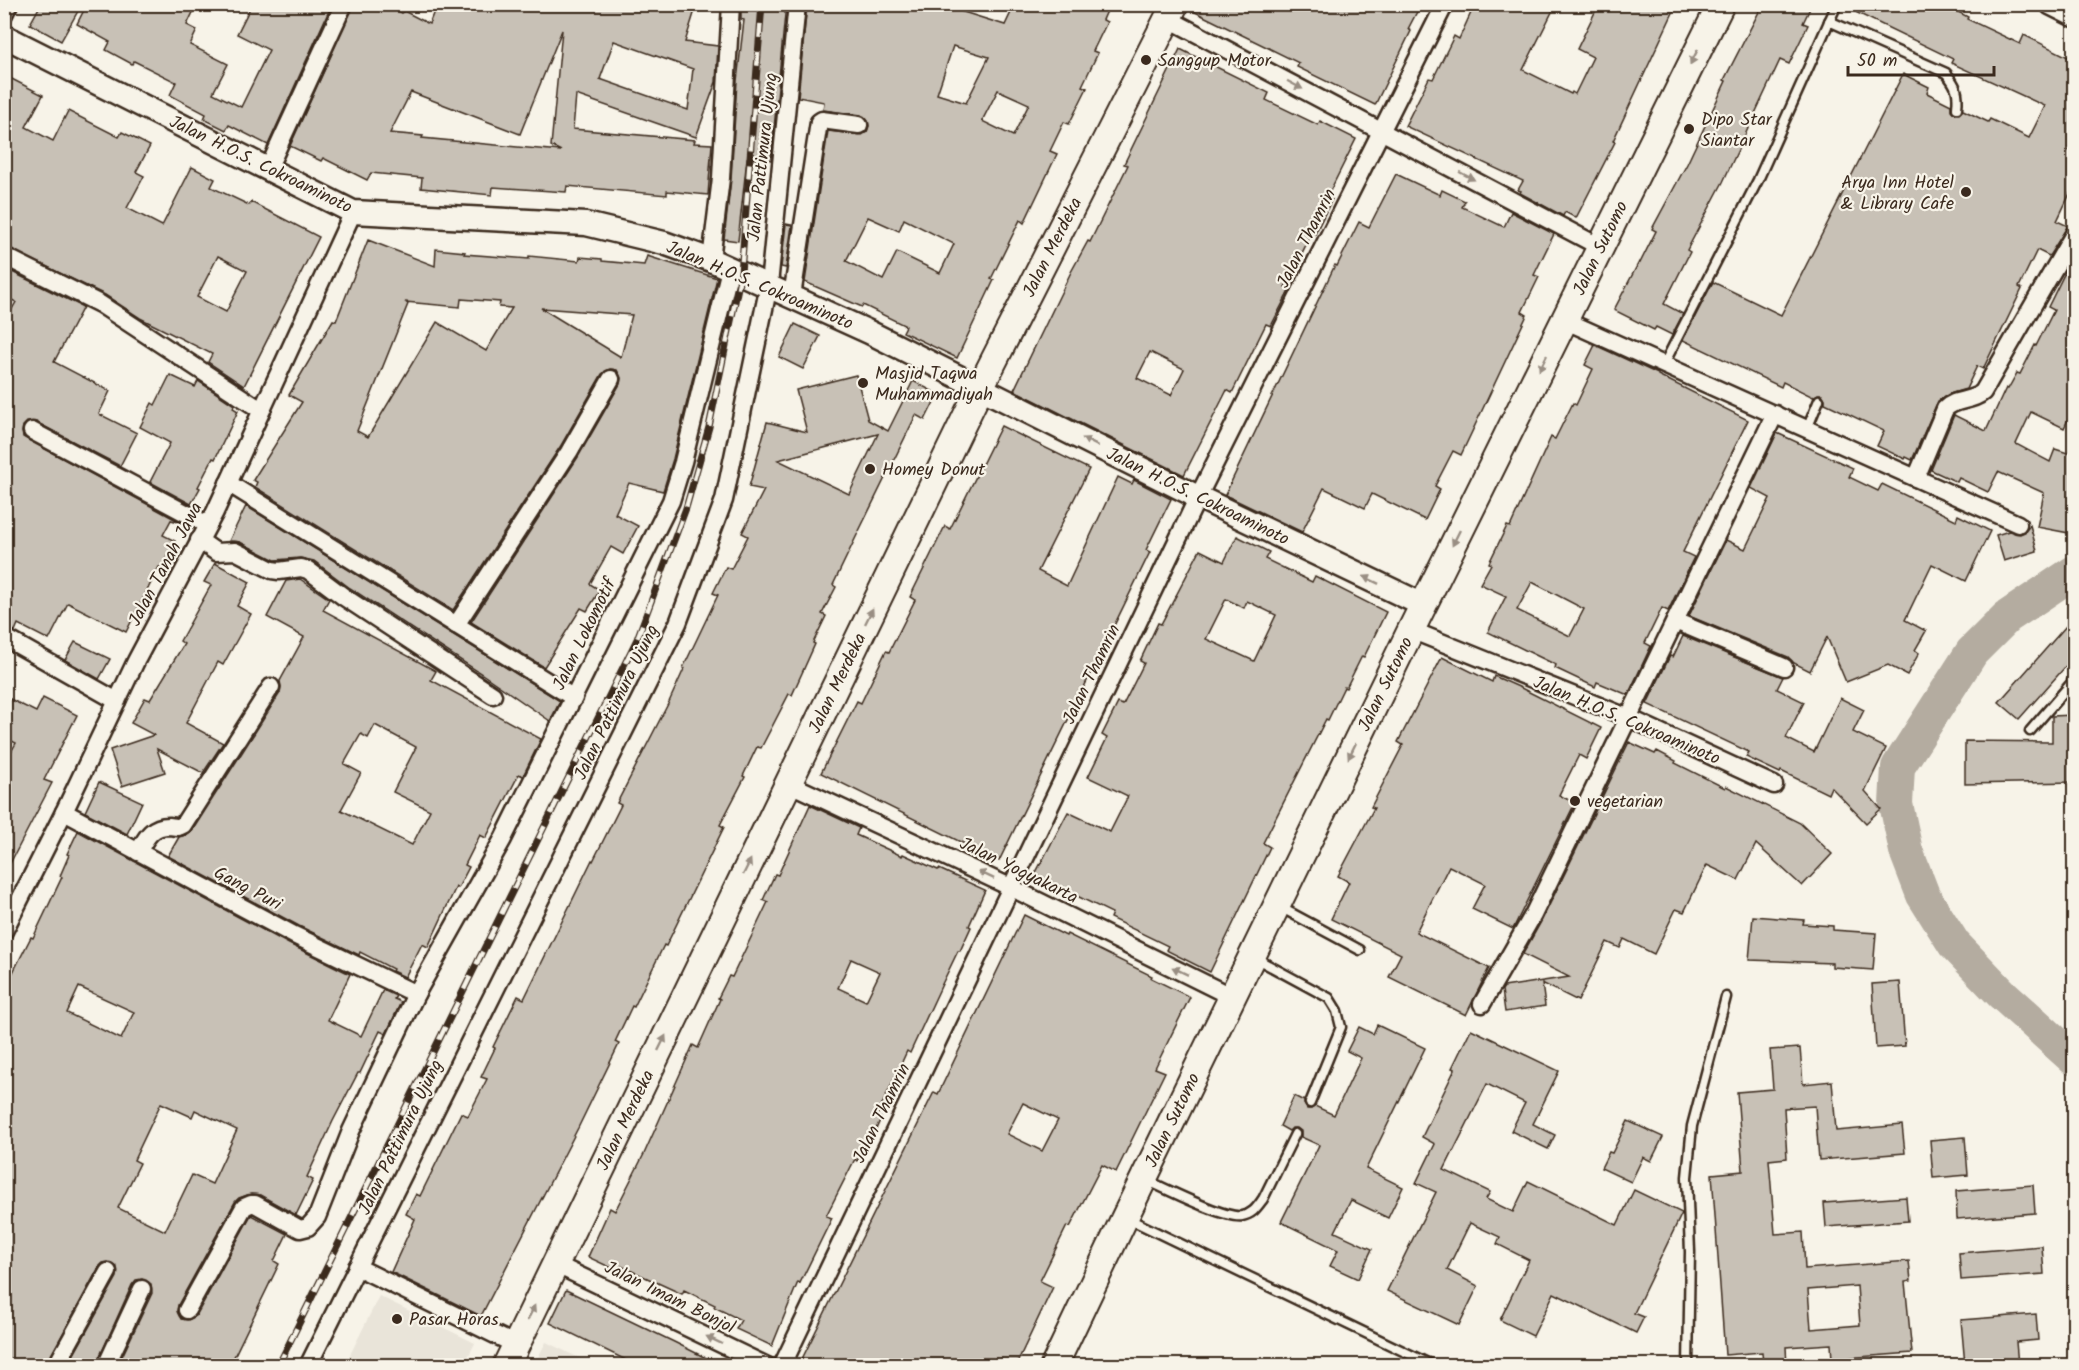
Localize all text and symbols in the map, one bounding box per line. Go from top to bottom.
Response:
scale bar [1848,39,1994,77]
place label: Sanggup Motor [1158,47,1272,76]
text: 50 m [1857,47,1897,76]
one-way arrow [1690,48,1699,65]
marker: Sanggup Motor [1139,53,1153,67]
street label: Jalan Pattimura Ujung [740,71,787,243]
one-way arrow [1286,80,1303,90]
place label: Dipo Star Siantar [1701,106,1773,156]
street label: Jalan H.O.S. Cokroaminoto [164,108,357,222]
marker: Dipo Star Siantar [1682,122,1696,136]
place label: Arya Inn Hotel & Library Cafe [1840,169,1955,219]
one-way arrow [1459,171,1476,181]
street label: Jalan Thamrin [1270,184,1345,294]
marker: Arya Inn Hotel & Library Cafe [1959,185,1973,199]
street label: Jalan Merdeka [1016,193,1091,303]
street label: Jalan Sutomo [1566,196,1637,301]
street label: Jalan H.O.S. Cokroaminoto [661,234,857,339]
one-way arrow [1538,355,1547,372]
place label: Masjid Taqwa Muhammadiyah [875,360,993,410]
marker: Masjid Taqwa Muhammadiyah [856,376,870,390]
one-way arrow [1081,438,1098,447]
street label: Jalan H.O.S. Cokroaminoto [1101,440,1294,554]
place label: Homey Donut [882,456,986,485]
marker: Homey Donut [863,462,877,476]
street label: Jalan Tanah Jawa [121,497,211,632]
one-way arrow [1452,530,1461,547]
street label: Jalan Lokomotif [546,572,626,696]
one-way arrow [1362,575,1379,585]
one-way arrow [864,608,874,625]
street label: Jalan Pattimura Ujung [567,620,668,785]
street label: Jalan Thamrin [1056,620,1129,730]
street label: Jalan Merdeka [801,628,875,739]
street label: Jalan Sutomo [1351,632,1422,737]
street label: Jalan H.O.S. Cokroaminoto [1528,669,1724,774]
one-way arrow [1348,742,1358,760]
place label: vegetarian [1587,788,1663,817]
marker: vegetarian [1568,794,1582,808]
street label: Jalan Yogyakarta [954,830,1083,913]
street label: Gang Puri [208,859,287,920]
one-way arrow [743,859,752,876]
one-way arrow [977,871,994,880]
one-way arrow [1171,966,1188,975]
one-way arrow [657,1034,667,1052]
street label: Jalan Pattimura Ujung [351,1055,452,1220]
street label: Jalan Thamrin [846,1059,919,1169]
street label: Jalan Merdeka [589,1065,663,1176]
street label: Jalan Sutomo [1138,1068,1209,1173]
street label: Jalan Imam Bonjol [599,1254,740,1343]
one-way arrow [527,1304,536,1321]
place label: Pasar Horas [409,1306,499,1335]
marker: Pasar Horas [390,1312,404,1326]
one-way arrow [706,1336,723,1345]

